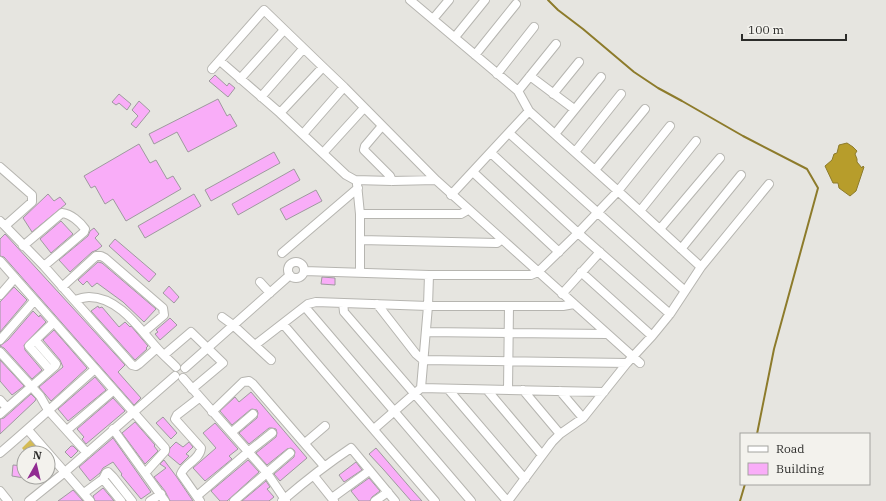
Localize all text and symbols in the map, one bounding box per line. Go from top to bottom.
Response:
scale bar [742,16,846,42]
text: 100 m [748,22,784,37]
legend [740,433,870,485]
text: Road [776,441,805,456]
north arrow [16,445,56,485]
text: N [32,448,43,463]
text: Building [776,461,824,476]

